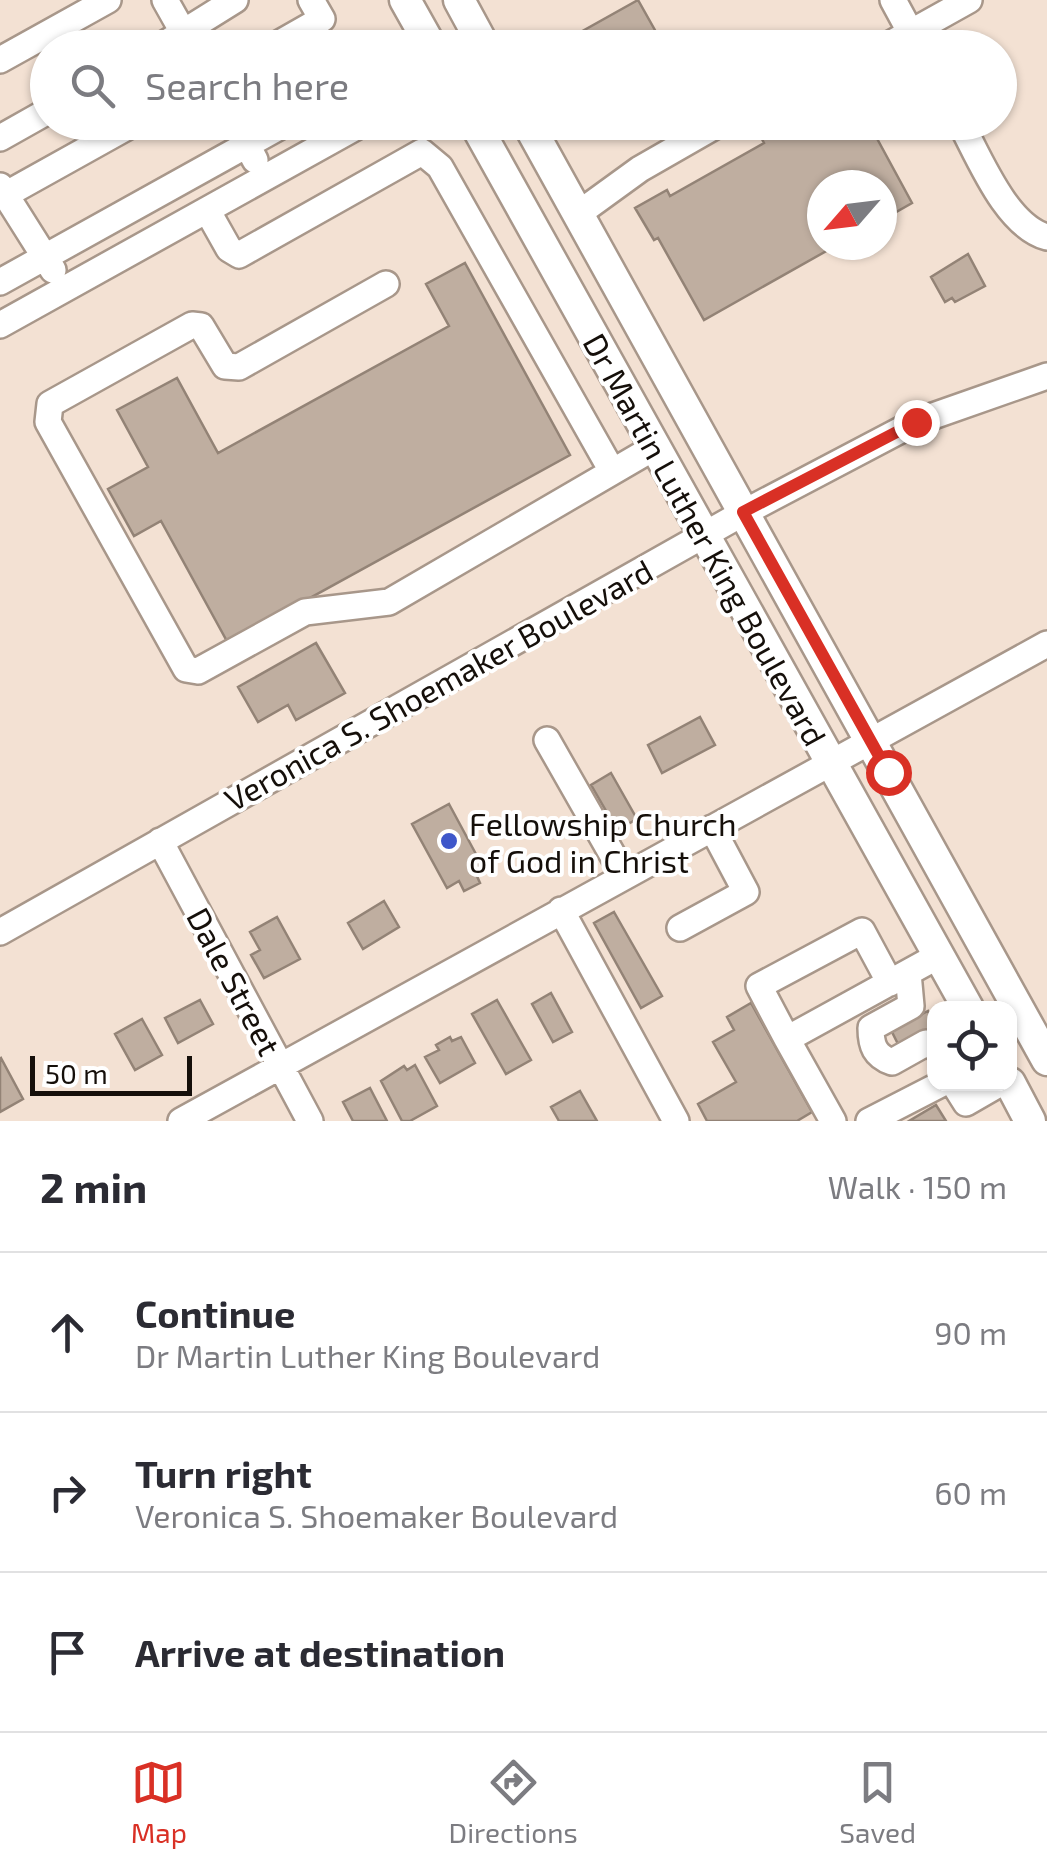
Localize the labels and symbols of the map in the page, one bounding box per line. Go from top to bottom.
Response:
north arrow [807,170,897,260]
street label: Dr Martin Luther King Boulevard [577,326,835,752]
route end [894,400,940,446]
street label: Veronica S. Shoemaker Boulevard [217,550,659,818]
route start [866,750,912,796]
place label: Fellowship Church of God in Christ [469,804,737,879]
marker: Fellowship Church of God in Christ [438,830,460,852]
street label: Dale Street [180,901,290,1061]
scale bar [30,1051,192,1096]

